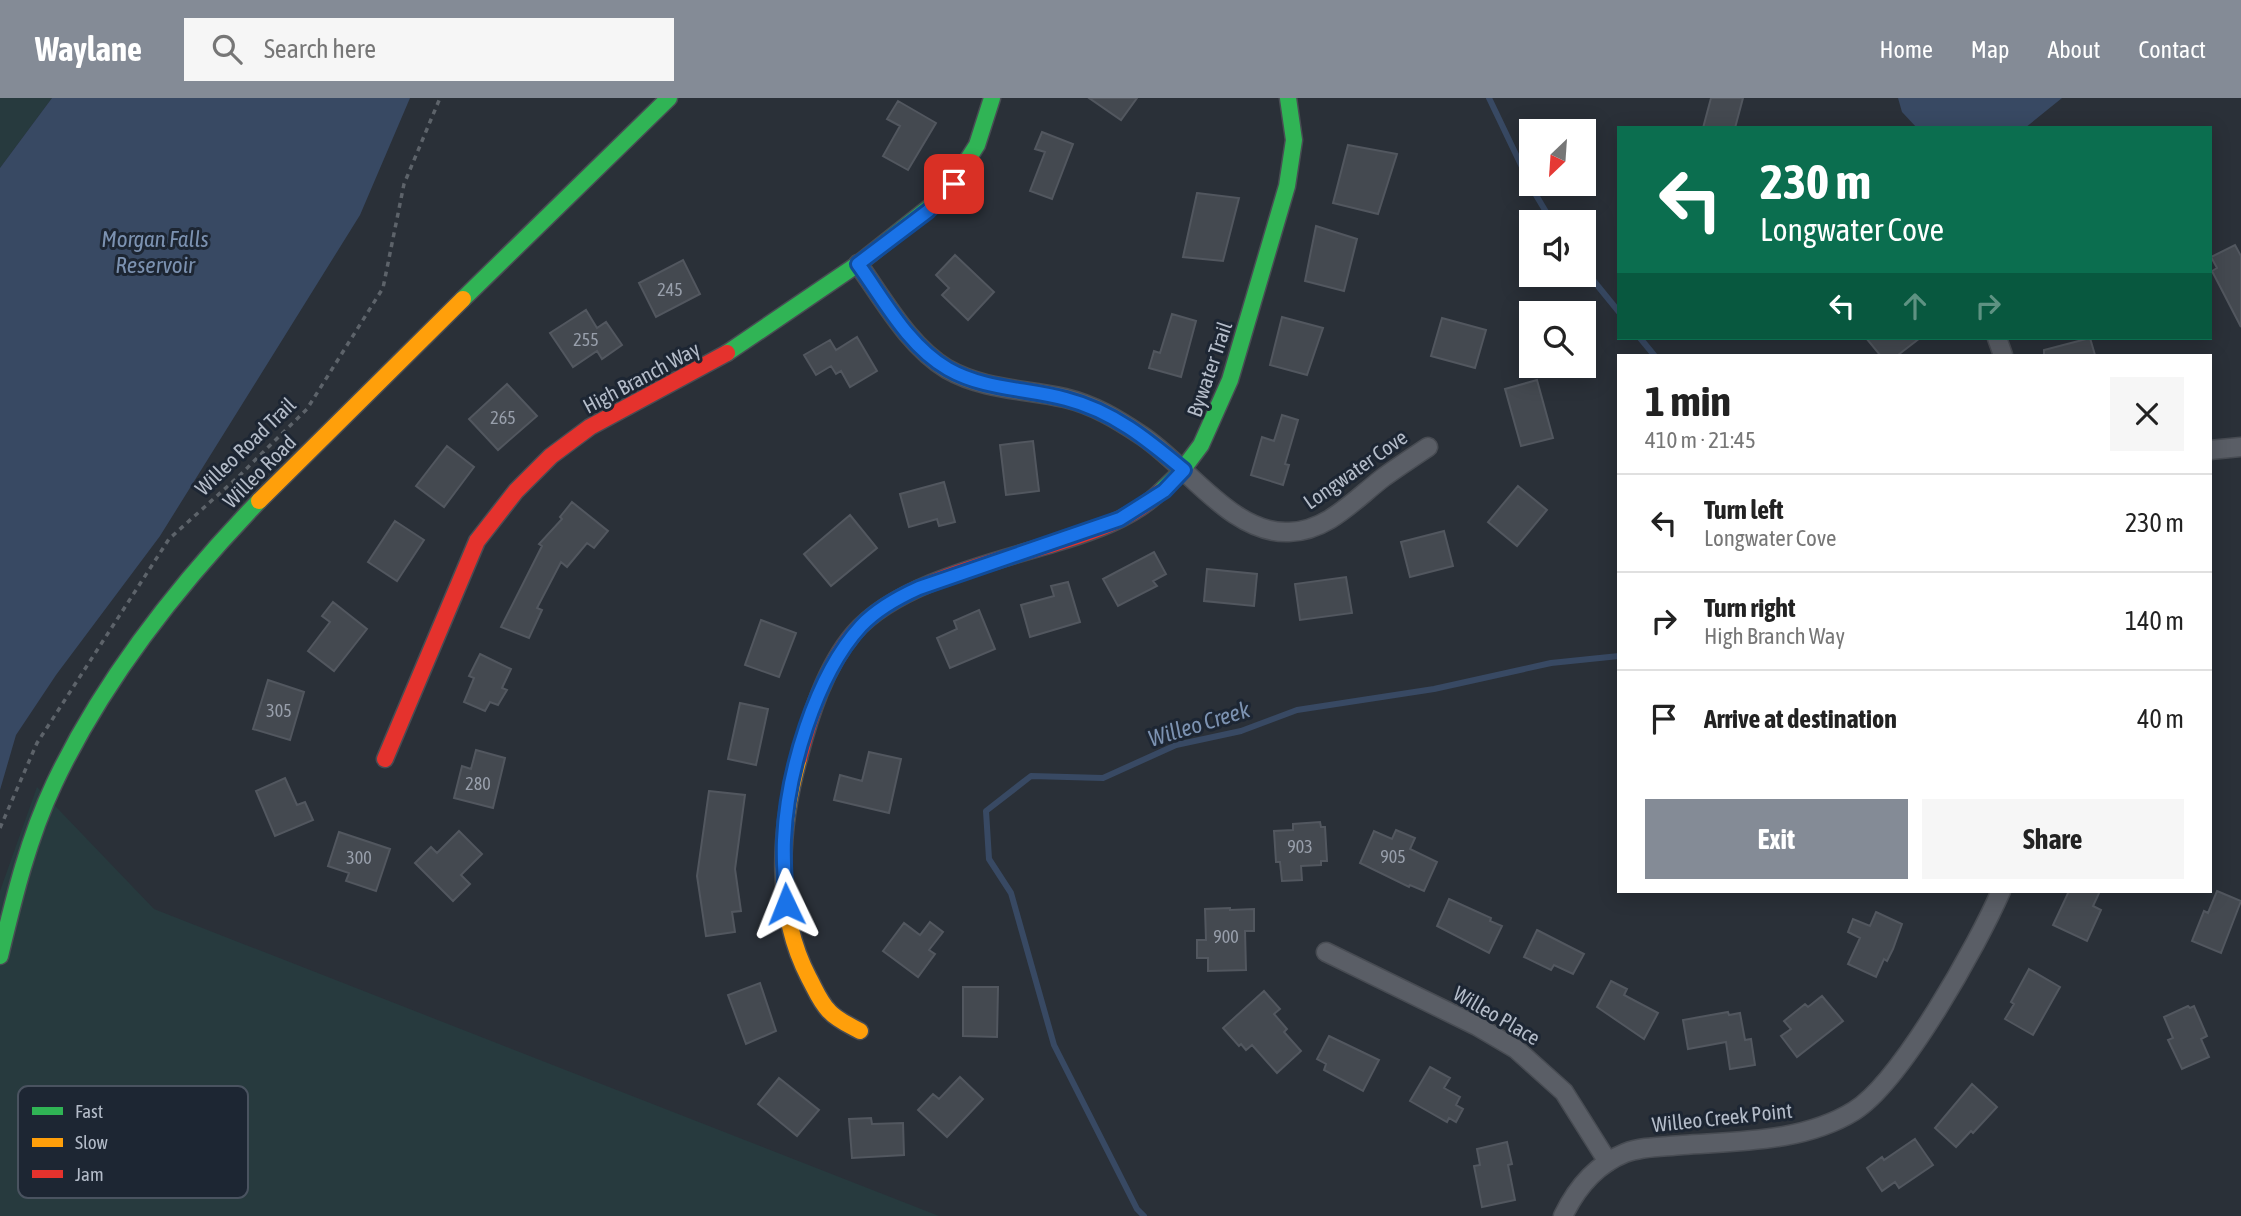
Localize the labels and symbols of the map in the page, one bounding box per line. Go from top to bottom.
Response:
north arrow [1519,119,1596,196]
pin [924,154,984,214]
water label: Morgan Falls Reservoir [101,226,209,278]
house number: 245 [657,279,683,300]
street label: Bywater Trail [1182,318,1237,420]
house number: 255 [573,329,599,350]
street label: High Branch Way [579,336,704,418]
street label: Willeo Road Trail [189,392,301,500]
house number: 265 [490,407,516,428]
street label: Longwater Cove [1299,425,1411,513]
street label: Willeo Road [217,429,301,513]
water label: Willeo Creek [1145,696,1254,752]
house number: 305 [266,700,292,721]
house number: 280 [465,773,491,794]
house number: 903 [1287,836,1313,857]
house number: 905 [1380,846,1406,867]
house number: 300 [346,847,372,868]
position arrow [749,867,823,941]
house number: 900 [1213,926,1239,947]
street label: Willeo Place [1449,981,1545,1049]
legend [18,1086,248,1198]
street label: Willeo Creek Point [1651,1098,1793,1136]
text: Fast [75,1100,103,1122]
text: Slow [75,1131,109,1153]
text: Jam [75,1163,104,1185]

